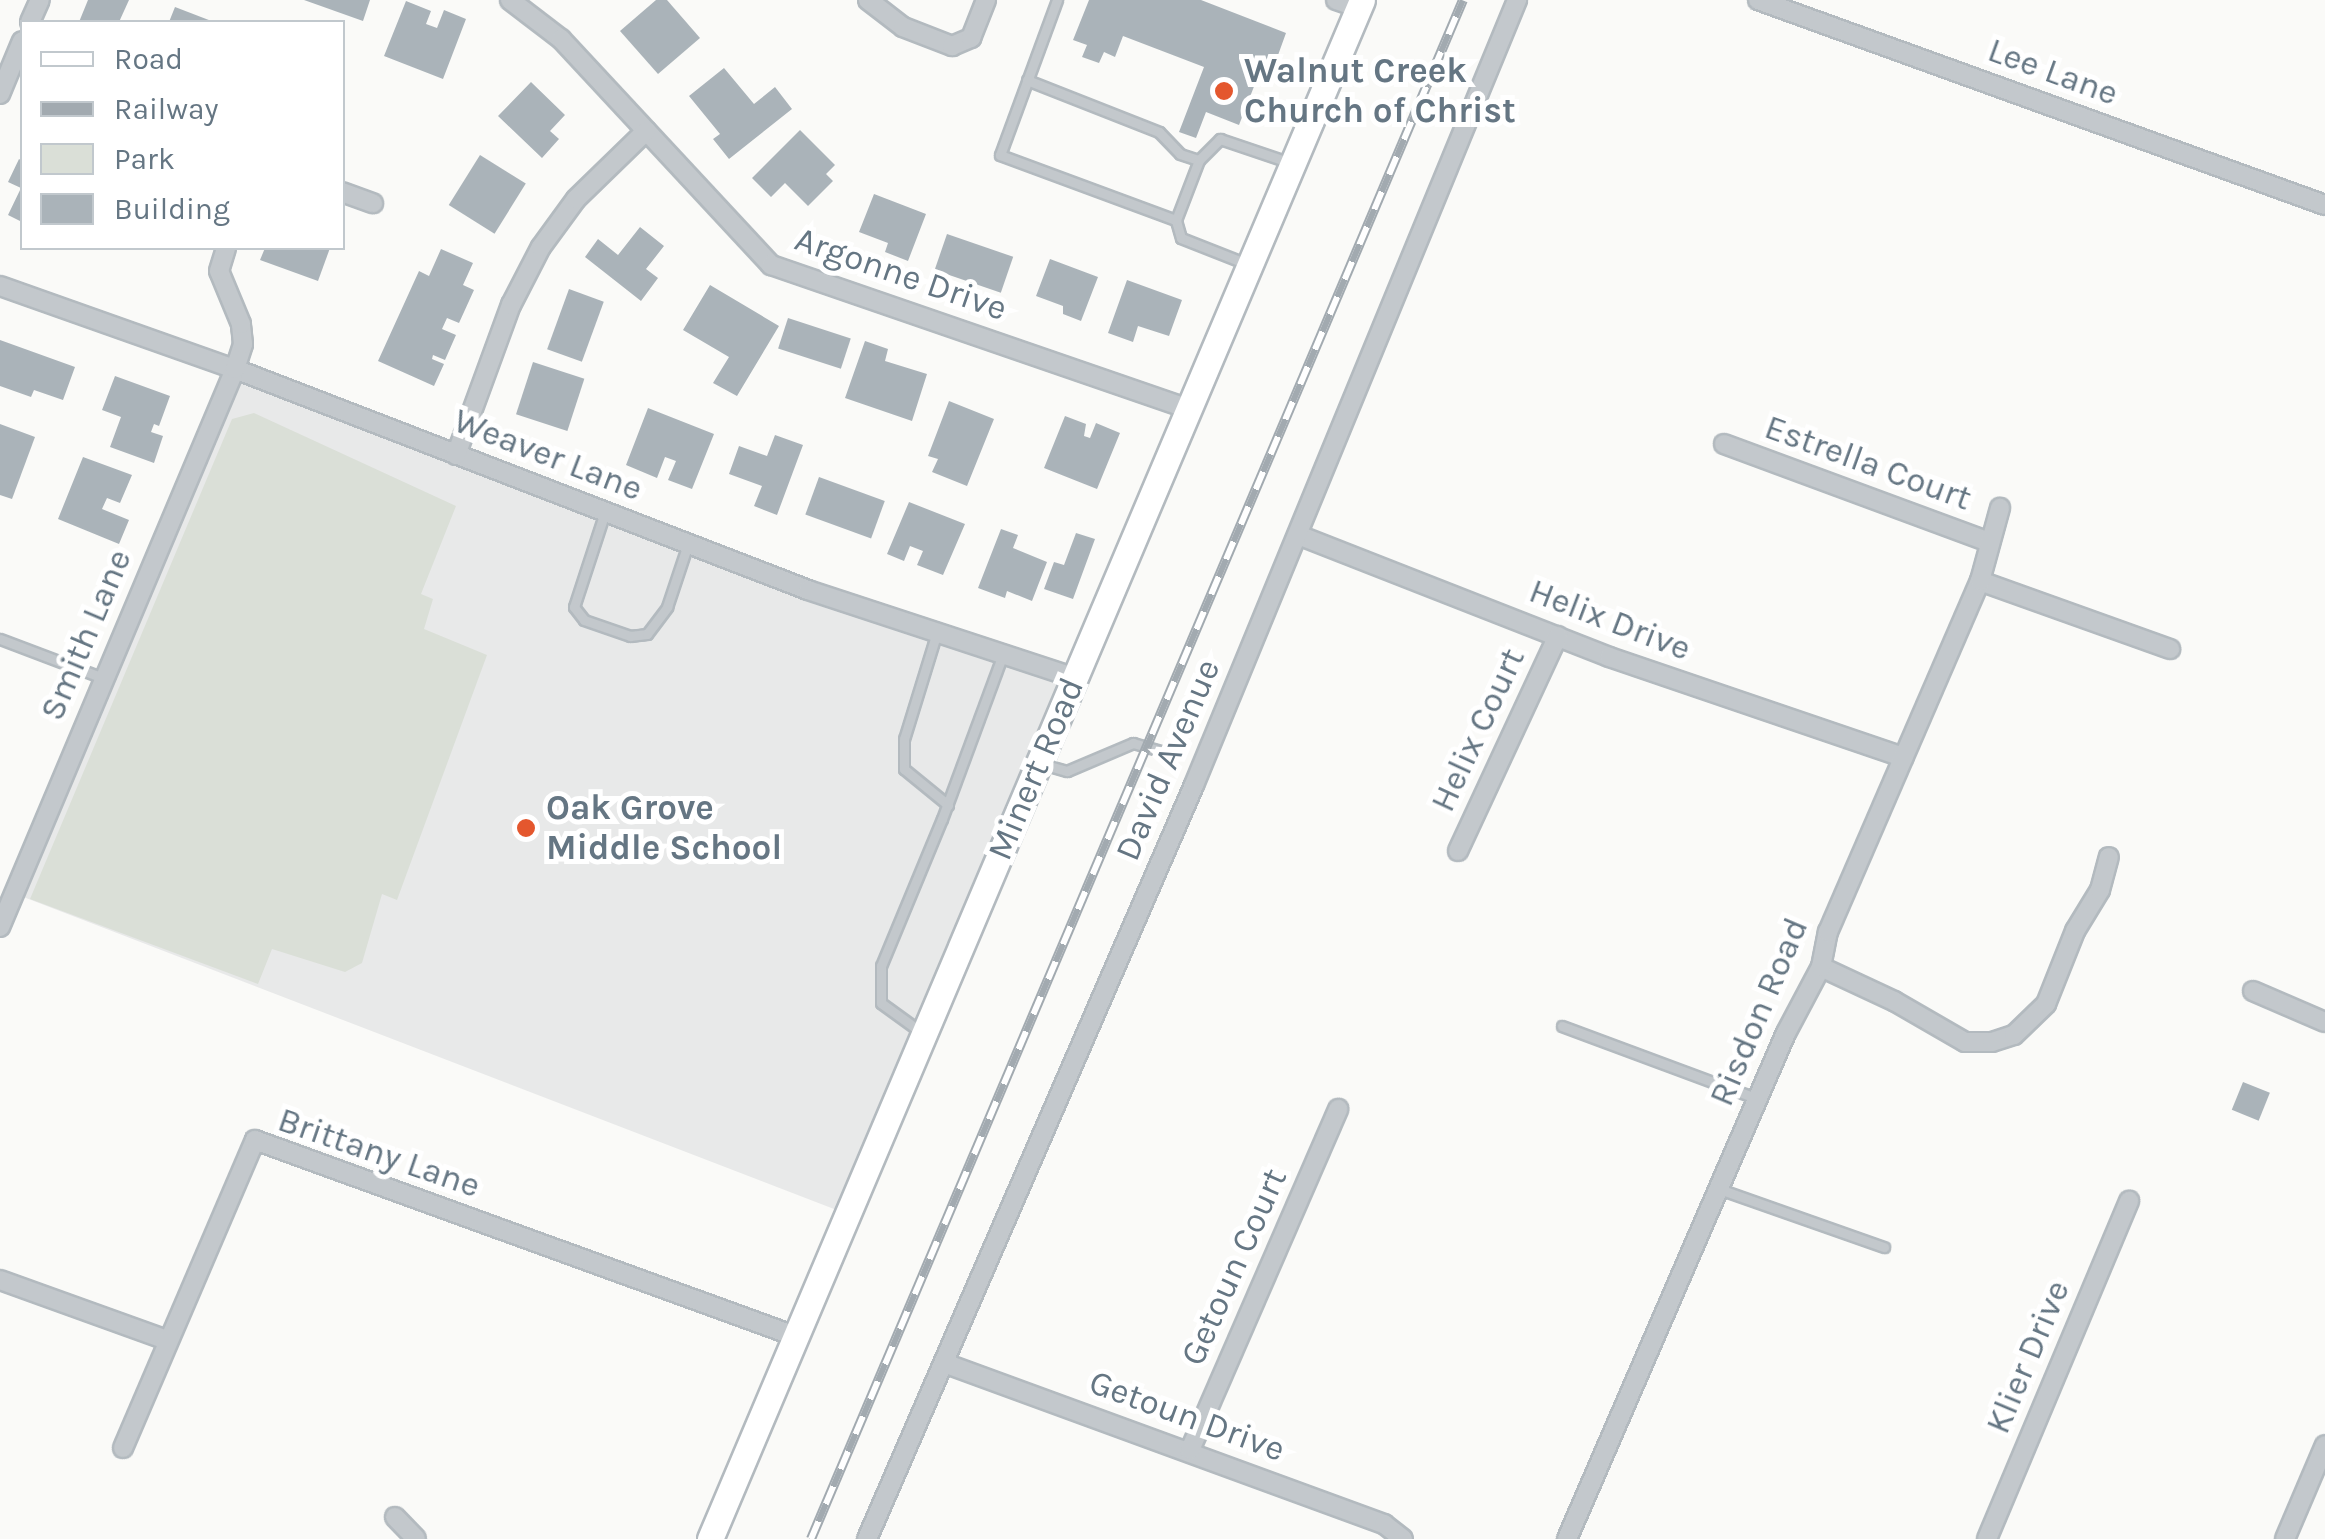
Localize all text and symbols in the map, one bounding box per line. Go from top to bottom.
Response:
legend [20,20,345,250]
street label: Lee Lane [1982,29,2124,115]
text: Road [114,41,183,77]
place label: Walnut Creek Church of Christ [1244,50,1516,132]
marker: Walnut Creek Church of Christ [1213,80,1235,102]
text: Railway [114,91,218,127]
text: Park [114,141,175,177]
text: Building [114,191,230,227]
street label: Argonne Drive [790,218,1012,330]
street label: Weaver Lane [448,400,648,510]
street label: Estrella Court [1759,406,1977,520]
street label: Smith Lane [31,543,141,727]
street label: Helix Drive [1523,570,1697,670]
street label: Helix Court [1422,642,1534,818]
street label: David Avenue [1107,653,1229,867]
street label: Minert Road [979,672,1093,866]
place label: Oak Grove Middle School [546,787,782,869]
marker: Oak Grove Middle School [515,817,537,839]
street label: Risdon Road [1701,912,1817,1112]
street label: Brittany Lane [272,1099,486,1207]
street label: Getoun Court [1172,1162,1296,1372]
street label: Klier Drive [1977,1274,2079,1440]
street label: Getoun Drive [1083,1361,1291,1471]

